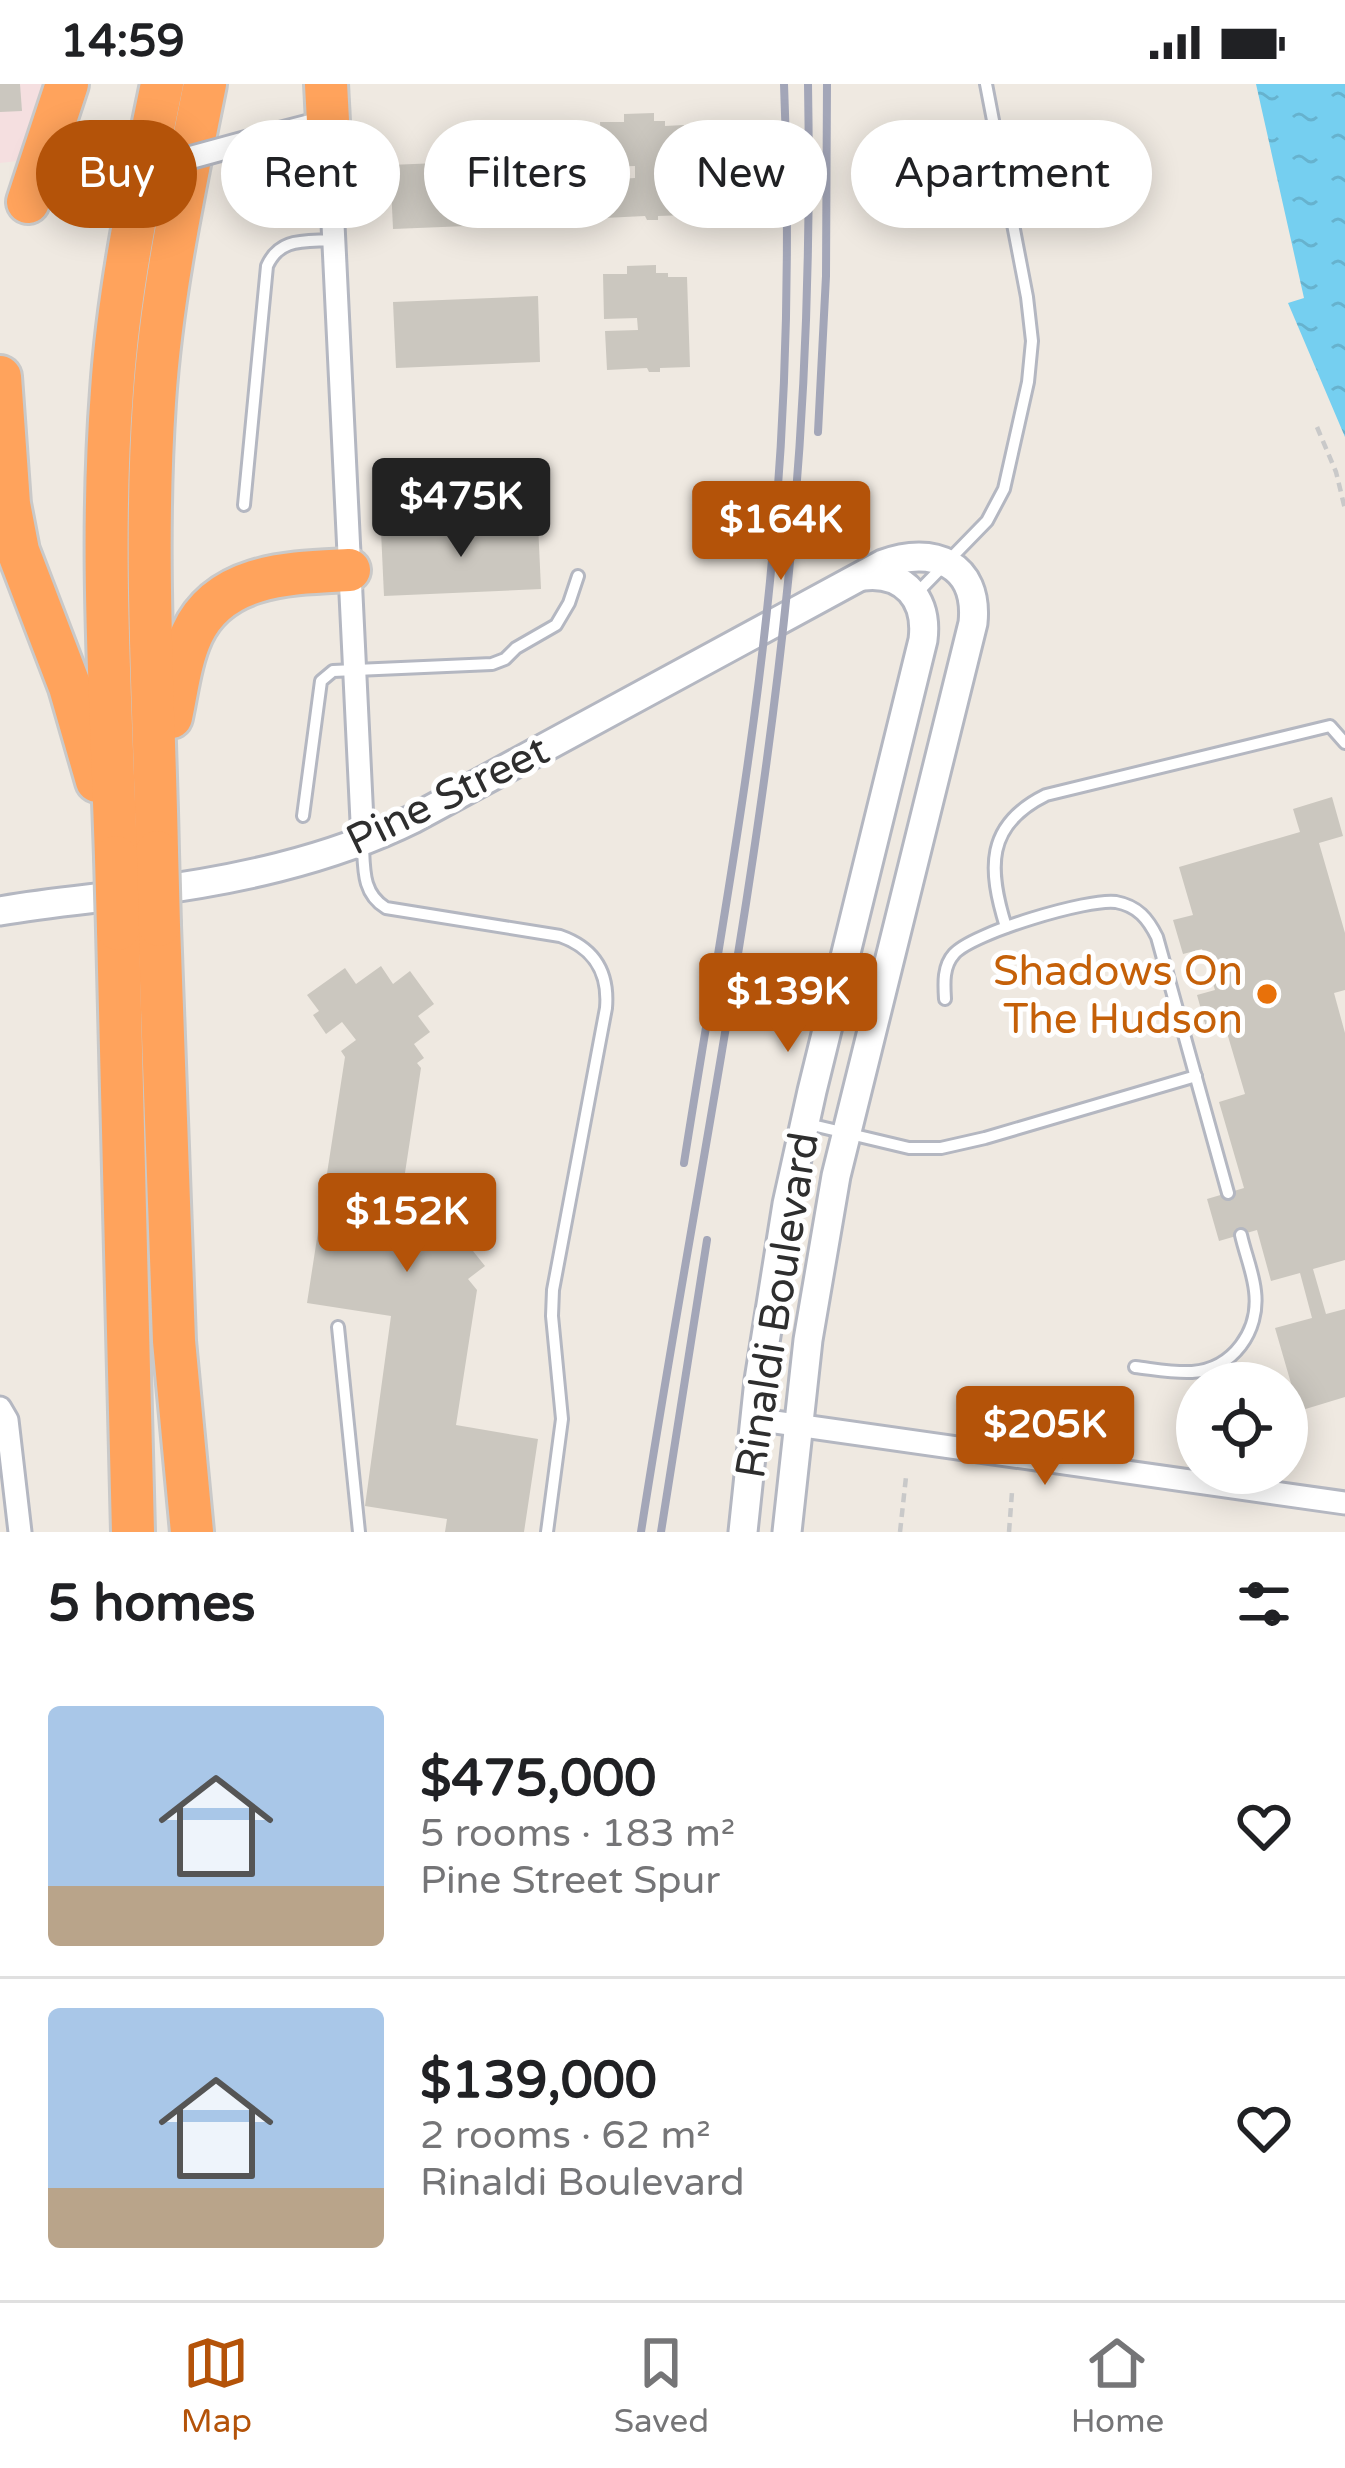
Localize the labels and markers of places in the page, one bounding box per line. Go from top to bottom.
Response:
pin: $475K [377,458,545,560]
pin: $164K [697,481,865,583]
place label: Shadows On The Hudson [993,946,1243,1045]
pin: $139K [704,953,872,1055]
marker: Shadows On The Hudson [1254,981,1280,1007]
pin: $152K [323,1173,491,1275]
pin: $205K [961,1386,1129,1488]

